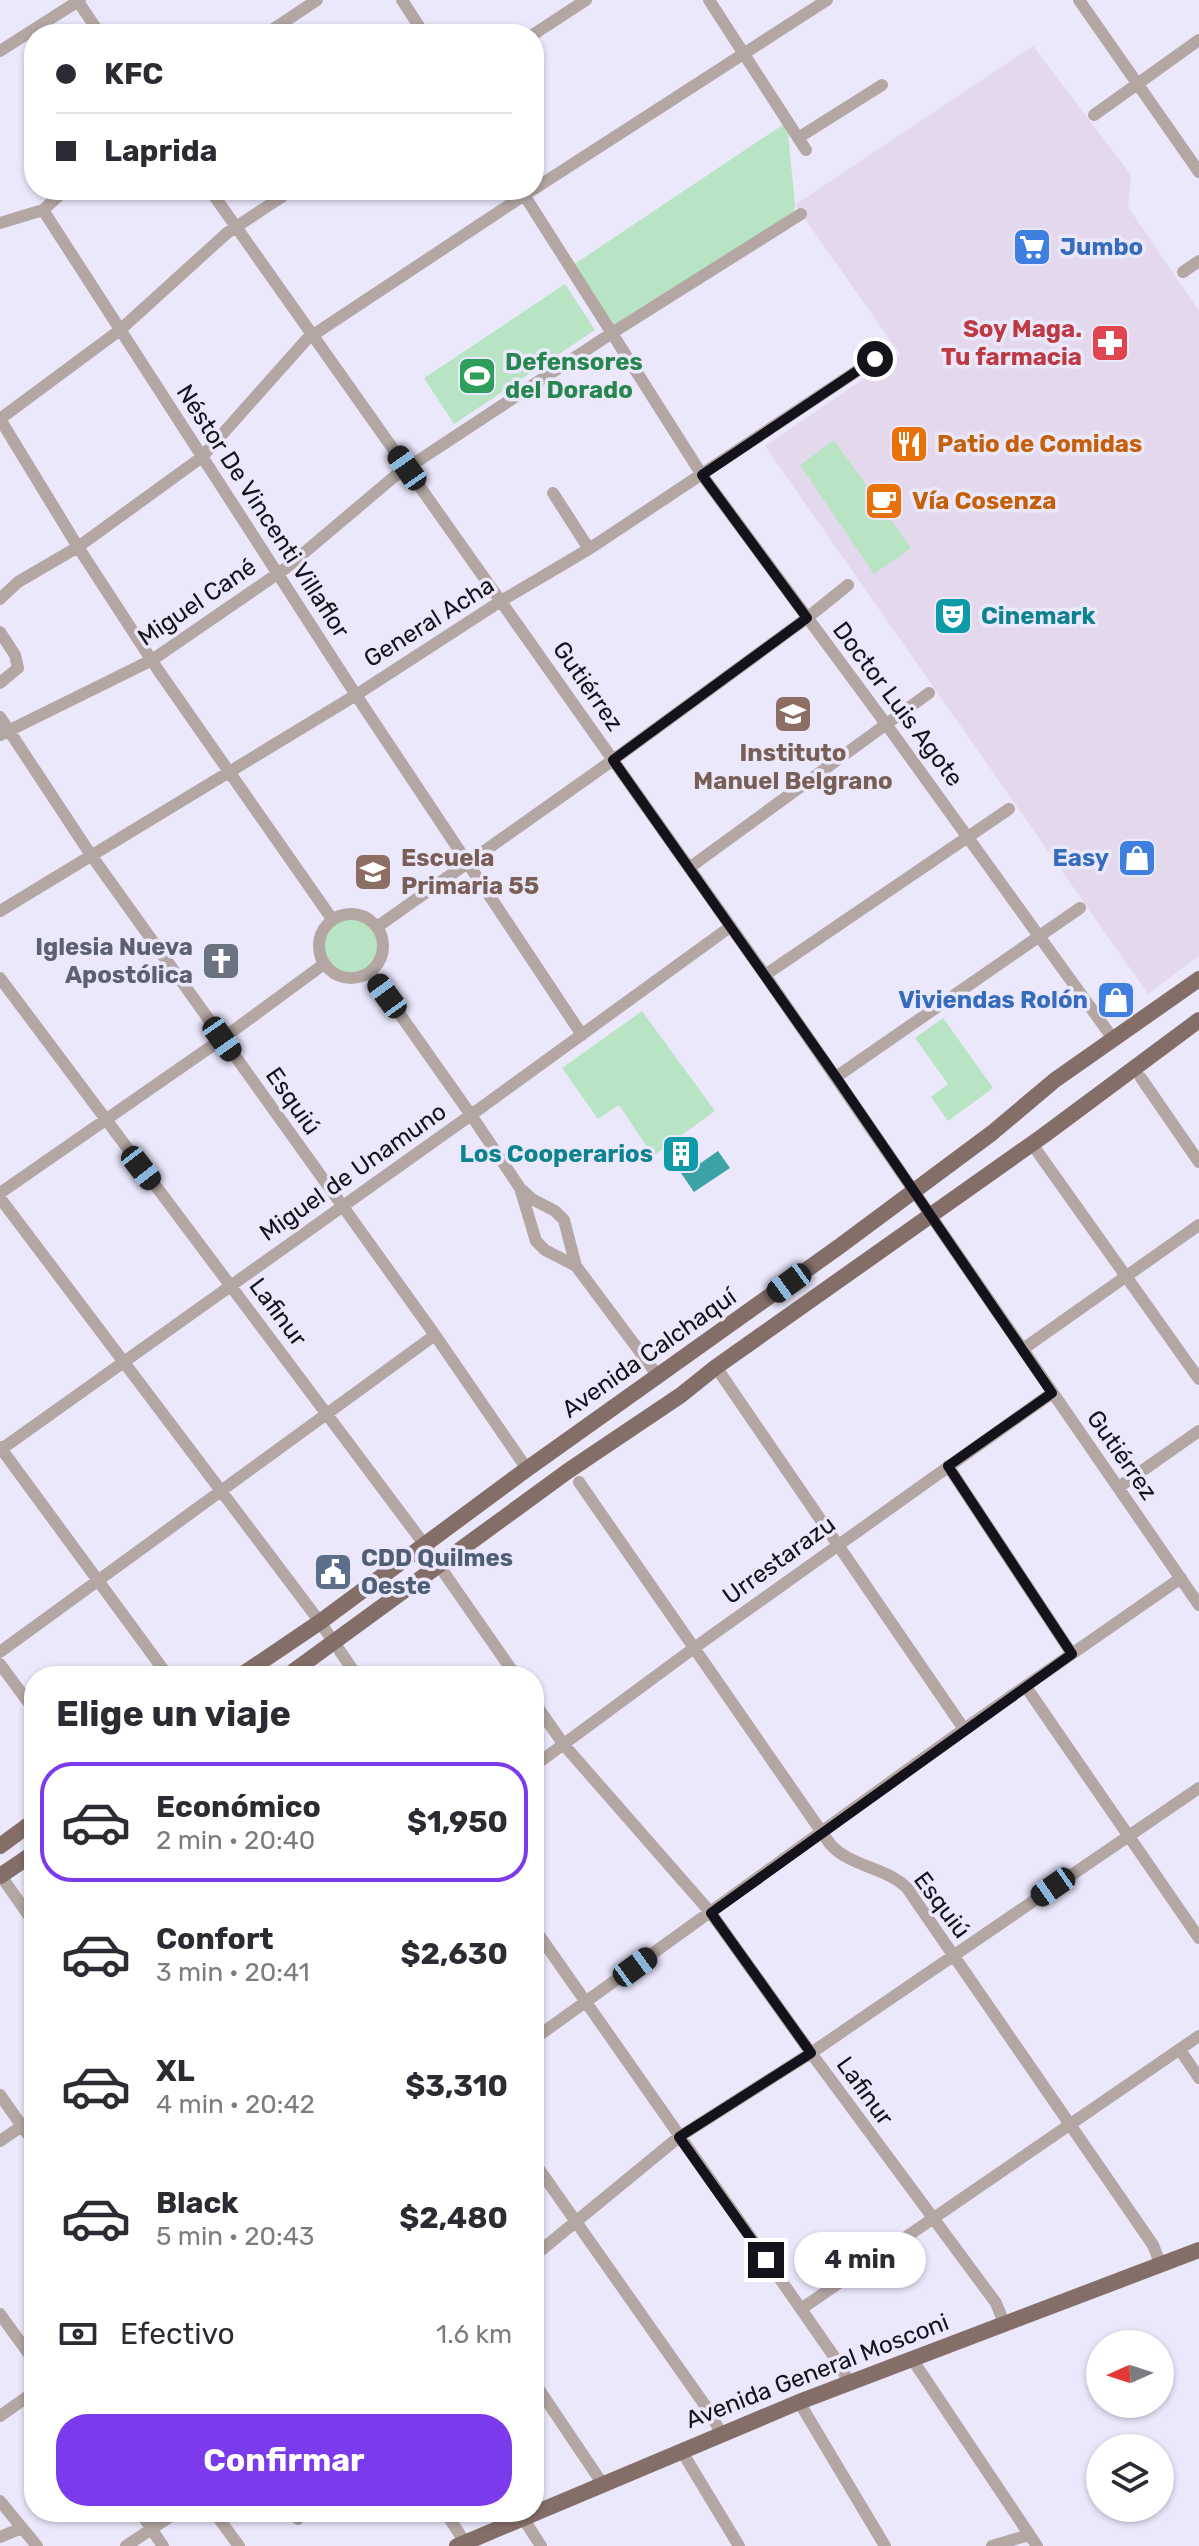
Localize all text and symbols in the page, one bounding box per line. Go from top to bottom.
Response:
text: KFC [104,56,163,92]
text: Laprida [104,133,217,169]
supermarket icon: Jumbo [1011,226,1053,268]
place label: Jumbo [1060,233,1143,261]
place label: Soy Maga. Tu farmacia [941,315,1082,371]
pharmacy icon: Soy Maga. Tu farmacia [1089,322,1131,364]
route start [857,341,893,377]
place label: Defensores del Dorado [505,348,643,404]
sports icon: Defensores del Dorado [456,355,498,397]
street label: Néstor De Vincenti Villaflor [171,379,355,643]
restaurant icon: Patio de Comidas [888,423,930,465]
place label: Patio de Comidas [937,430,1142,458]
car [383,441,431,495]
cafe icon: Vía Cosenza [863,480,905,522]
place label: Vía Cosenza [912,487,1056,515]
street label: Miguel Cané [133,552,261,652]
street label: General Acha [359,571,499,673]
theatre icon: Cinemark [932,595,974,637]
place label: Cinemark [981,602,1095,630]
street label: Doctor Luis Agote [827,616,969,792]
street label: Gutiérrez [547,636,629,736]
school or university icon: Instituto Manuel Belgrano [772,693,814,735]
place label: Instituto Manuel Belgrano [693,739,893,795]
shop icon: Easy [1116,837,1158,879]
place label: Escuela Primaria 55 [401,844,539,900]
place label: Easy [1052,844,1109,872]
school or university icon: Escuela Primaria 55 [352,851,394,893]
place label: Iglesia Nueva Apostólica [35,933,193,989]
church icon: Iglesia Nueva Apostólica [200,940,242,982]
car [363,970,411,1022]
shop icon: Viviendas Rolón [1095,979,1137,1021]
place label: Viviendas Rolón [898,986,1088,1014]
car [198,1012,246,1066]
street label: Esquiú [260,1062,326,1140]
street label: Miguel de Unamuno [254,1097,452,1247]
building icon: Los Cooperarios [660,1133,702,1175]
place label: Los Cooperarios [460,1140,653,1168]
car [117,1142,165,1194]
car [763,1259,815,1307]
street label: Lafinur [243,1272,313,1352]
street label: Avenida Calchaquí [557,1282,742,1424]
street label: Gutiérrez [1081,1405,1163,1505]
street label: Urrestarazu [717,1510,841,1610]
place label: CDD Quilmes Oeste [361,1544,513,1600]
public building icon: CDD Quilmes Oeste [312,1551,354,1593]
text: Elige un viaje [56,1692,291,1735]
icon: car [60,1786,132,1858]
text: Económico [156,1789,321,1825]
text: $1,950 [407,1804,508,1840]
text: 2 min · 20:40 [156,1825,315,1856]
car [1026,1863,1080,1911]
street label: Esquiú [908,1866,976,1944]
icon: car [60,1918,132,1990]
text: Confort [156,1921,274,1957]
text: $2,630 [401,1936,508,1972]
car [609,1943,661,1991]
text: 3 min · 20:41 [156,1957,310,1988]
icon: car [60,2050,132,2122]
street label: Lafinur [831,2051,899,2131]
text: XL [156,2053,195,2089]
text: $3,310 [405,2068,508,2104]
text: 4 min · 20:42 [156,2089,315,2120]
icon: car [60,2182,132,2254]
text: Black [156,2185,239,2221]
text: $2,480 [399,2200,508,2236]
text: 5 min · 20:43 [156,2221,315,2252]
callout: 4 min [794,2232,926,2288]
route end [748,2242,784,2278]
text: 4 min [824,2244,896,2275]
street label: Avenida General Mosconi [682,2308,952,2434]
icon: cash [56,2312,100,2356]
text: Efectivo [120,2316,235,2352]
text: 1.6 km [436,2319,512,2350]
north arrow [1086,2330,1174,2418]
map controls [1086,2330,1174,2522]
button: Confirmar [56,2414,512,2506]
button: layers [1086,2434,1174,2522]

